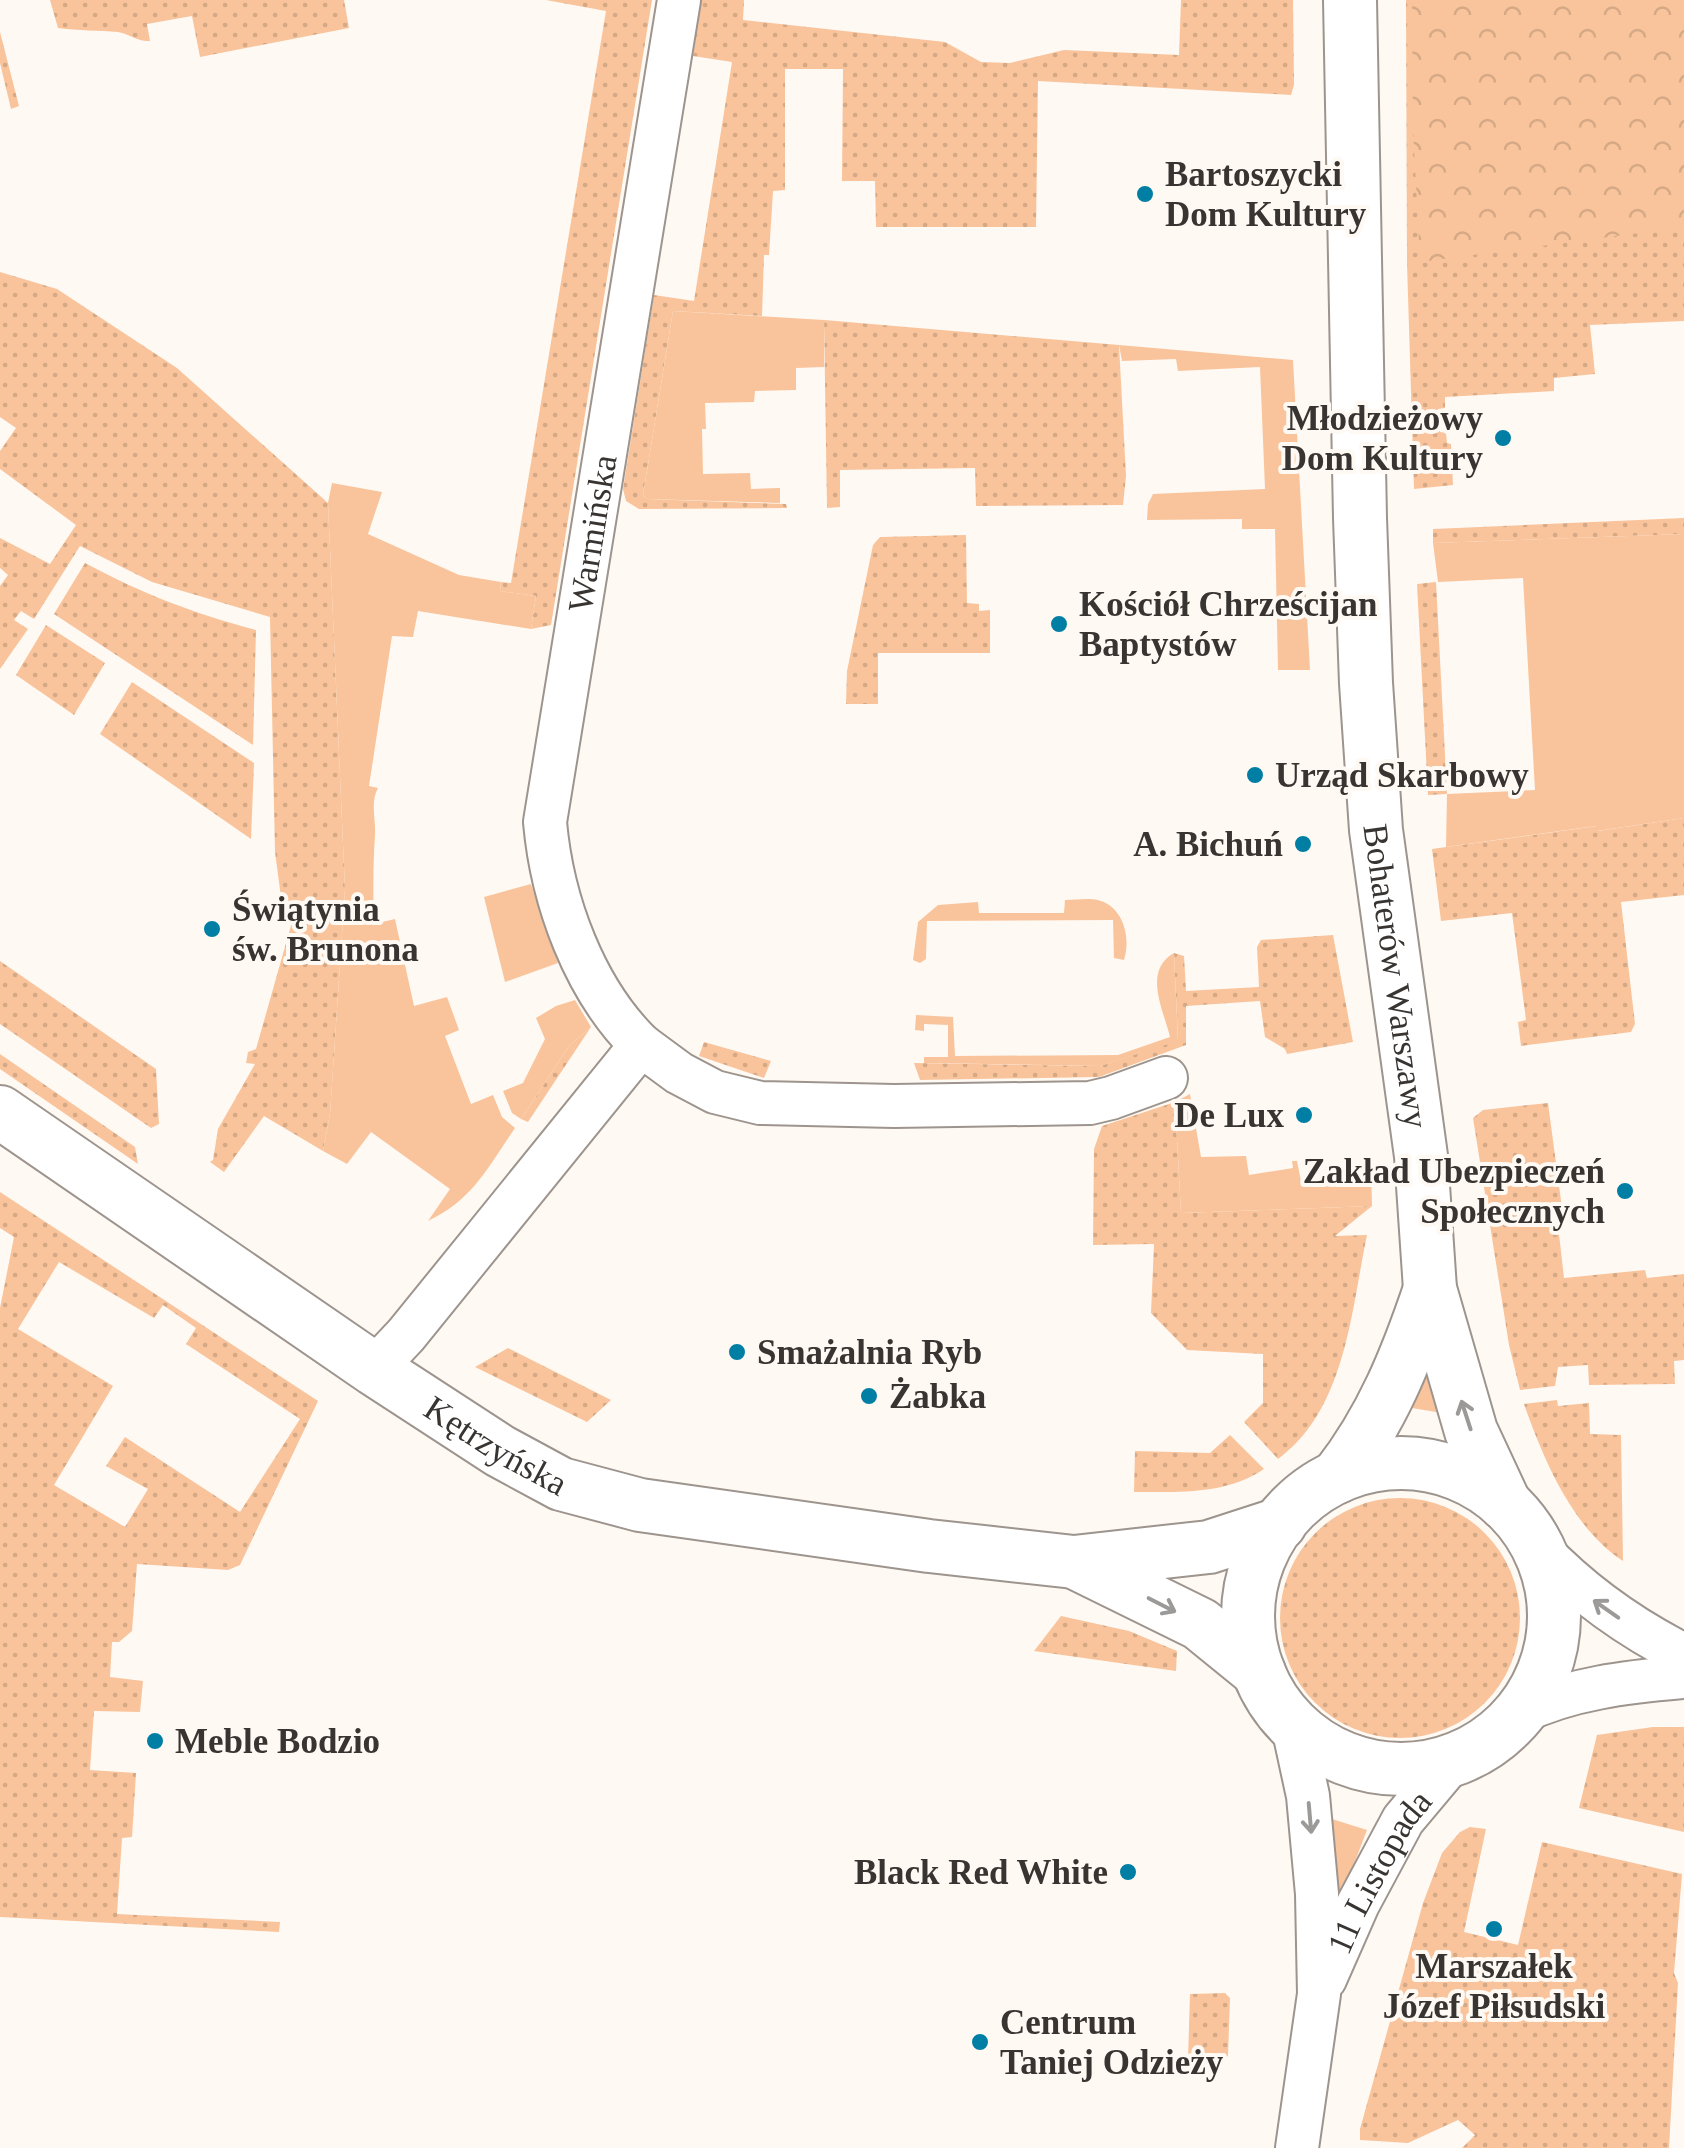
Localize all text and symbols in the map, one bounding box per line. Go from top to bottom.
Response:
place label: Bartoszycki Dom Kultury [1165,155,1367,234]
marker: Bartoszycki Dom Kultury [1134,183,1156,205]
place label: Młodzieżowy Dom Kultury [1282,399,1484,478]
marker: Młodzieżowy Dom Kultury [1492,427,1514,449]
street label: Warmińska [560,451,624,615]
place label: Kościół Chrześcijan Baptystów [1079,585,1377,664]
marker: Kościół Chrześcijan Baptystów [1048,613,1070,635]
place label: Urząd Skarbowy [1275,756,1529,795]
marker: Urząd Skarbowy [1244,764,1266,786]
street label: Bohaterów Warszawy [1356,821,1437,1131]
place label: A. Bichuń [1133,825,1283,864]
marker: A. Bichuń [1292,833,1314,855]
place label: Świątynia św. Brunona [232,889,419,969]
marker: Świątynia św. Brunona [201,918,223,940]
place label: De Lux [1174,1096,1284,1135]
marker: De Lux [1293,1104,1315,1126]
place label: Zakład Ubezpieczeń Społecznych [1303,1152,1605,1231]
marker: Zakład Ubezpieczeń Społecznych [1614,1180,1636,1202]
place label: Smażalnia Ryb [757,1333,982,1372]
marker: Smażalnia Ryb [726,1341,748,1363]
place label: Żabka [889,1377,986,1416]
marker: Żabka [858,1385,880,1407]
street label: Kętrzyńska [417,1388,574,1503]
one-way arrow [1456,1400,1474,1431]
one-way arrow [1147,1596,1176,1615]
one-way arrow [1593,1599,1620,1620]
place label: Meble Bodzio [175,1722,380,1761]
marker: Meble Bodzio [144,1730,166,1752]
street label: 11 Listopada [1319,1782,1439,1960]
one-way arrow [1300,1802,1319,1834]
place label: Black Red White [854,1853,1108,1892]
marker: Black Red White [1117,1861,1139,1883]
marker: Marszałek Józef Piłsudski [1483,1918,1505,1940]
place label: Marszałek Józef Piłsudski [1383,1947,1606,2026]
place label: Centrum Taniej Odzieży [1000,2003,1224,2082]
marker: Centrum Taniej Odzieży [969,2031,991,2053]

